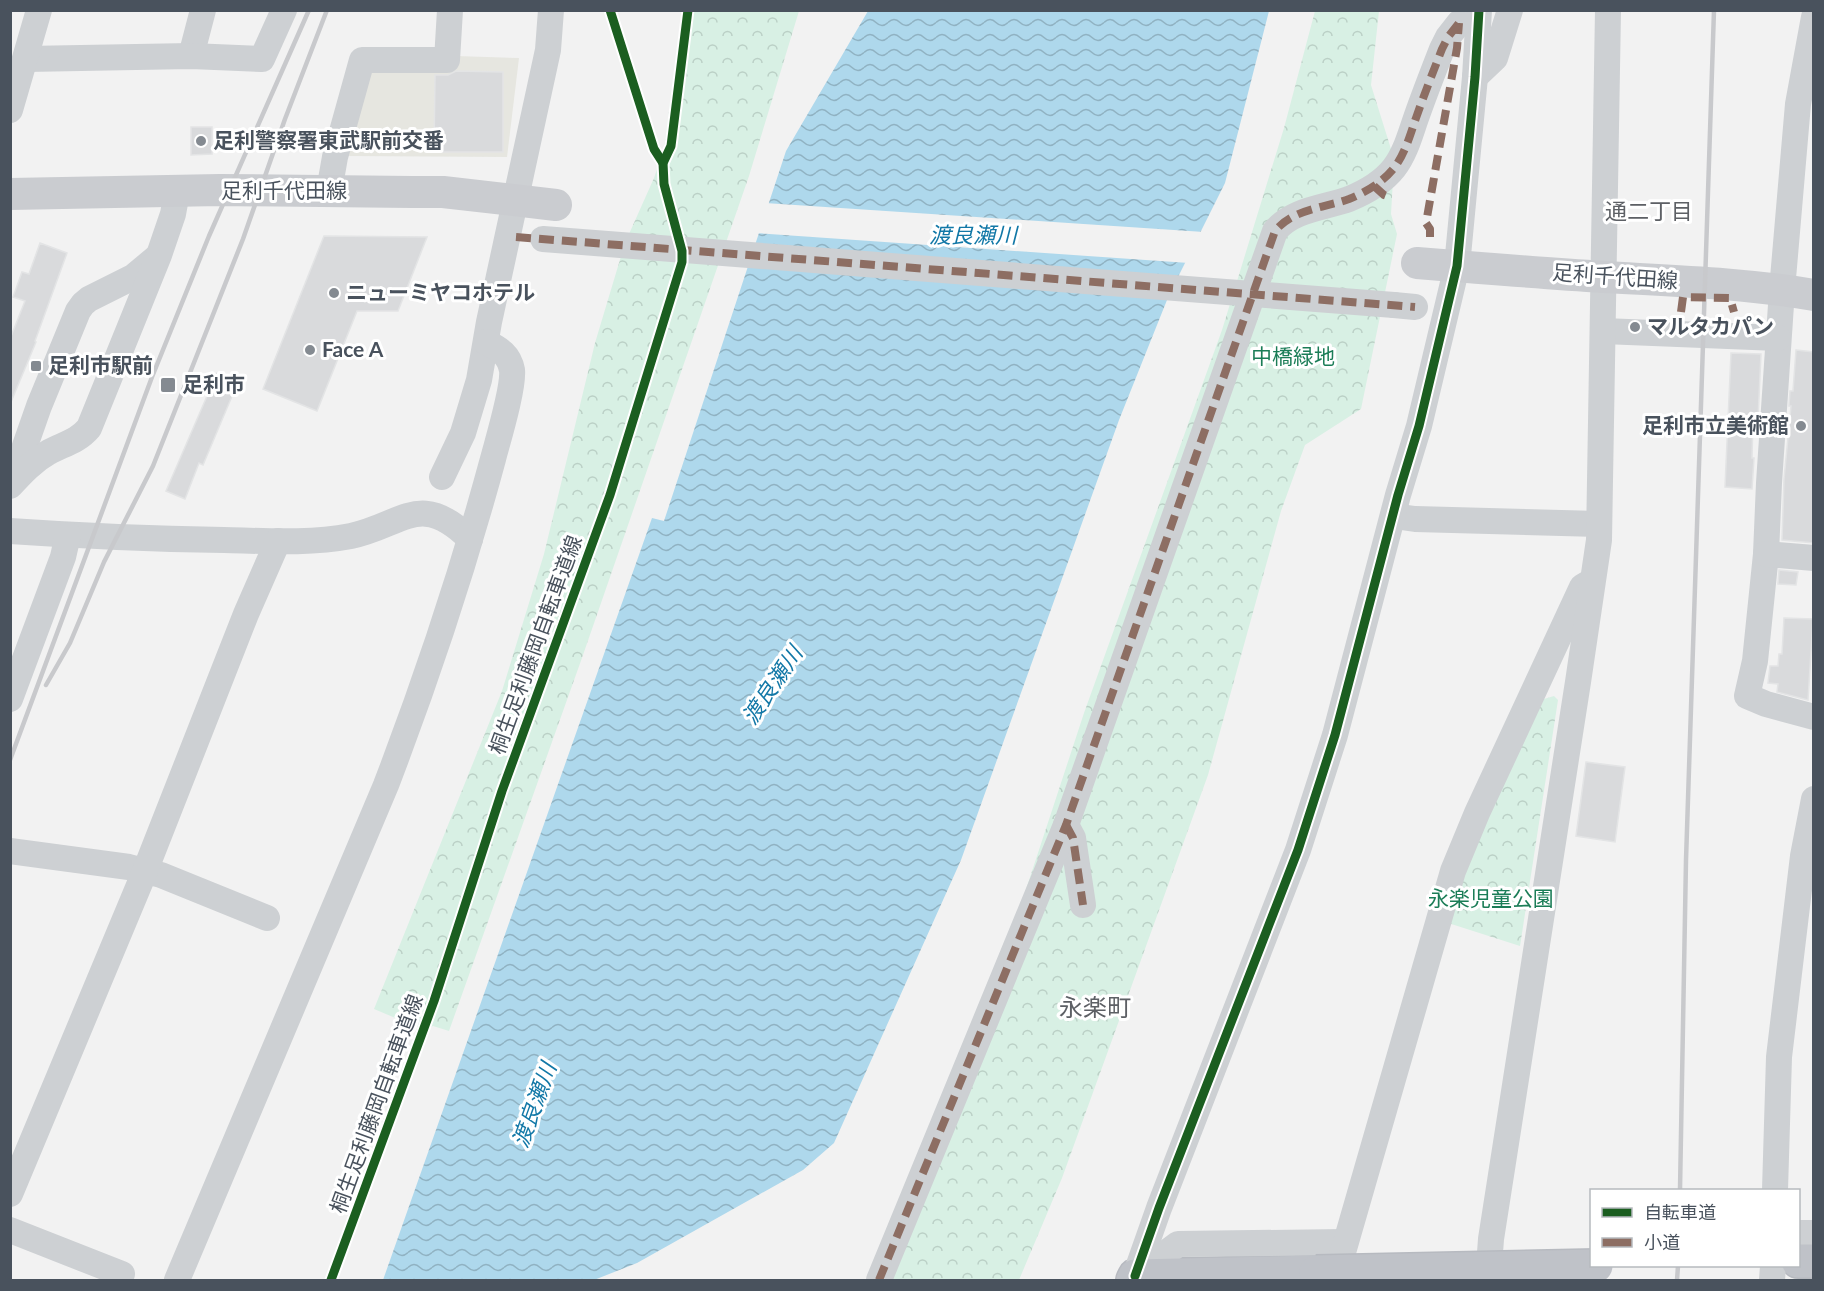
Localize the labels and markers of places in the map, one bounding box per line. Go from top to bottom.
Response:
place label: 足利警察署東武駅前交番 [213,127,444,152]
marker: 足利警察署東武駅前交番 [194,134,208,148]
place label: ニューミヤコホテル [346,279,535,304]
marker: ニューミヤコホテル [327,286,341,300]
place label: マルタカパン [1647,313,1774,338]
marker: マルタカパン [1628,320,1642,334]
place label: Face A [322,336,384,361]
marker: Face A [303,343,317,357]
place label: 足利市駅前 [48,352,153,377]
marker: 足利市駅前 [29,359,43,373]
place label: 足利市 [182,371,245,396]
marker: 足利市 [159,376,177,394]
place label: 足利市立美術館 [1642,412,1789,437]
marker: 足利市立美術館 [1794,419,1808,433]

